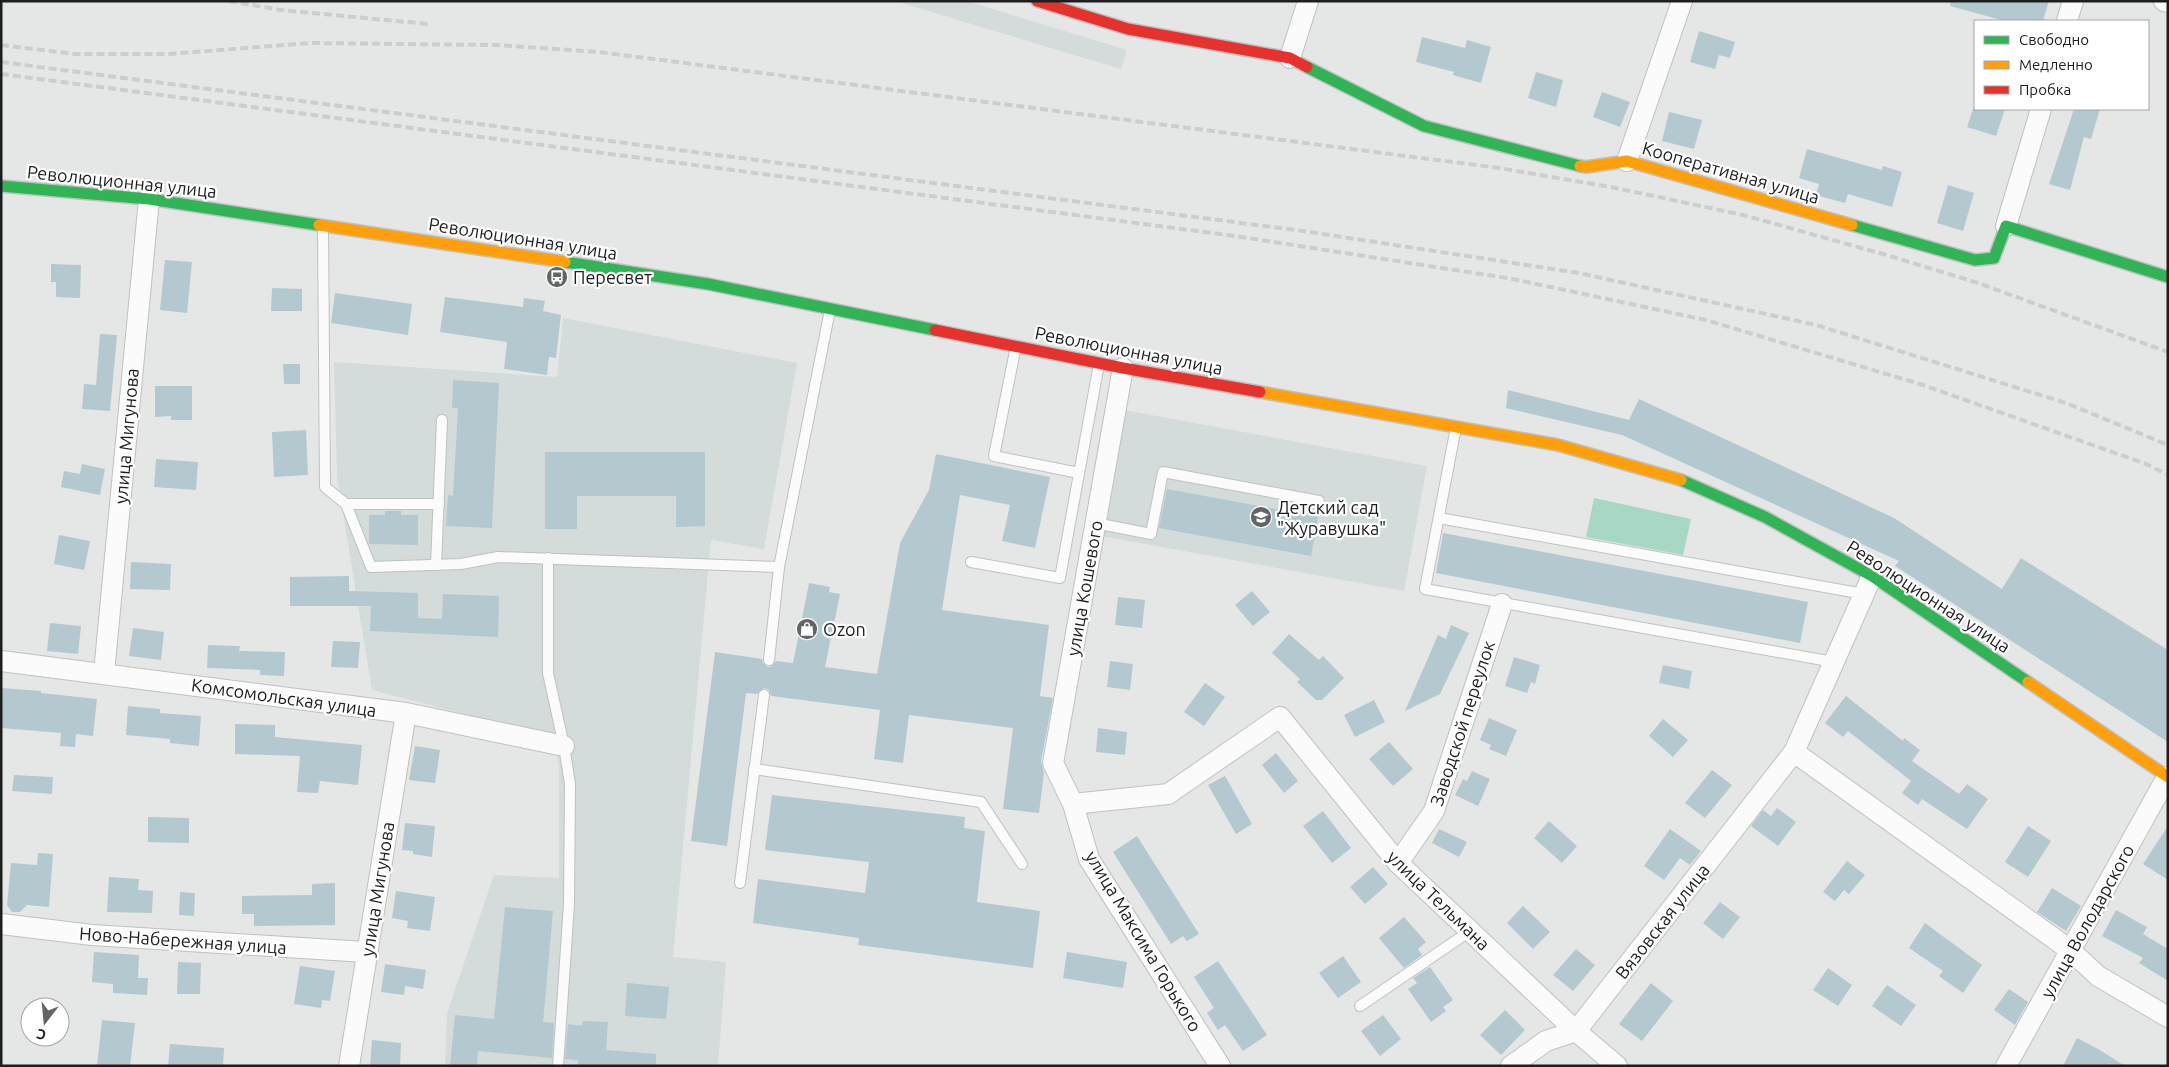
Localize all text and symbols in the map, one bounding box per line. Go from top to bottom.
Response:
legend [1974,20,2149,110]
text: Свободно [2019,31,2089,48]
text: Медленно [2019,56,2093,73]
text: Пробка [2019,81,2071,98]
street label: Кооперативная улица [1640,137,1822,207]
street label: Революционная улица [26,161,218,201]
street label: Революционная улица [427,213,619,263]
bus stop icon: Пересвет [545,265,569,289]
place label: Пересвет [573,267,652,287]
street label: Революционная улица [1034,322,1224,378]
street label: улица Мигунова [110,367,142,505]
place label: Детский сад "Журавушка" [1277,497,1386,538]
school or university icon: Детский сад "Журавушка" [1249,505,1273,529]
street label: улица Кошевого [1062,519,1106,657]
street label: Революционная улица [1844,536,2014,656]
shop icon: Ozon [795,617,819,641]
place label: Ozon [823,619,866,639]
street label: Заводской переулок [1426,638,1498,808]
street label: Комсомольская улица [190,674,378,720]
street label: улица Мигунова [356,820,398,958]
street label: улица Володарского [2036,841,2138,1001]
street label: улица Тельмана [1384,846,1494,954]
street label: улица Максима Горького [1082,847,1206,1035]
street label: Вязовская улица [1611,860,1713,982]
street label: Ново-Набережная улица [79,923,287,957]
north arrow [20,997,70,1047]
text: С [35,1026,48,1043]

